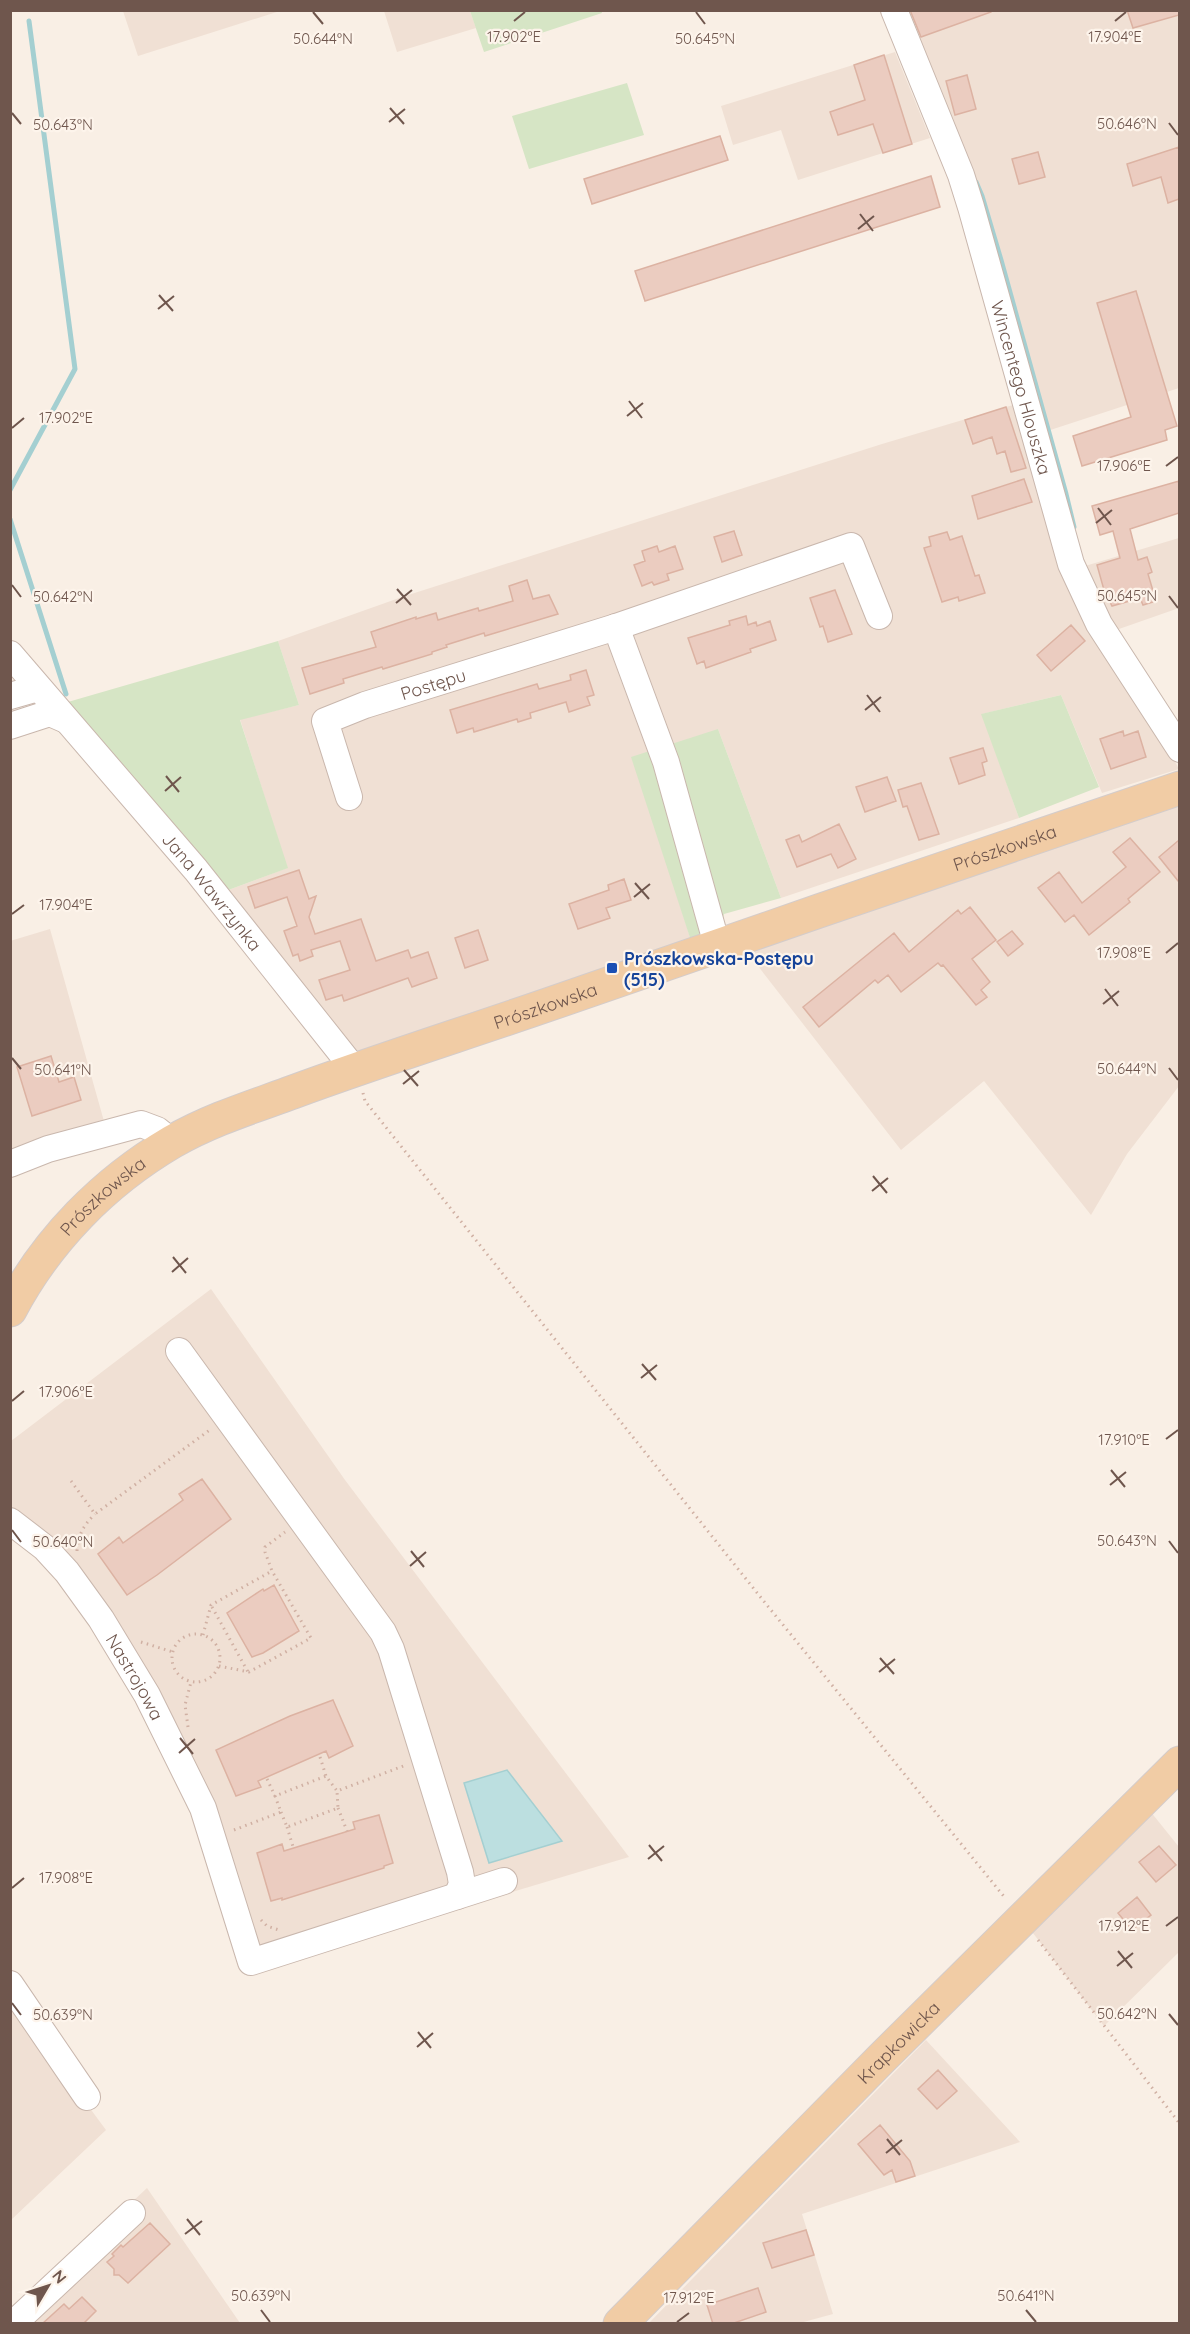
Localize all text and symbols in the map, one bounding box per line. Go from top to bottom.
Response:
text: 17.902°E [487,27,541,46]
text: 17.904°E [1088,27,1142,46]
text: 50.644°N [293,29,353,48]
text: 50.645°N [675,29,735,48]
text: 50.646°N [1097,114,1157,133]
text: 50.643°N [33,115,93,134]
street label: Wincentego Hlouszka [986,298,1057,477]
text: 17.902°E [39,408,93,427]
text: 17.906°E [1097,456,1151,475]
text: 50.645°N [1097,586,1157,605]
text: 50.642°N [33,587,93,606]
street label: Postępu [397,663,469,705]
street label: Prószkowska [950,819,1059,876]
street label: Jana Wawrzynka [157,828,267,955]
text: 17.904°E [39,895,93,914]
text: 17.908°E [1097,943,1151,962]
place label: Prószkowska-Postępu (515) [624,947,814,991]
marker: Prószkowska-Postępu (515) [605,961,619,975]
street label: Prószkowska [490,977,600,1034]
text: 50.644°N [1097,1059,1157,1078]
text: 50.641°N [34,1060,92,1079]
street label: Prószkowska [54,1151,150,1240]
text: 17.906°E [39,1382,93,1401]
text: 17.910°E [1098,1430,1150,1449]
text: 50.643°N [1097,1531,1157,1550]
text: 50.640°N [33,1532,93,1551]
street label: Nastrojowa [101,1629,169,1724]
text: 17.908°E [39,1868,93,1887]
text: 17.912°E [1099,1916,1149,1935]
street label: Krapkowicka [852,1996,945,2088]
text: 50.642°N [1097,2004,1157,2023]
text: 50.639°N [33,2005,93,2024]
north arrow [18,2256,78,2316]
text: N [48,2266,71,2287]
text: 50.639°N [231,2286,291,2305]
text: 50.641°N [997,2286,1055,2305]
text: 17.912°E [664,2288,714,2307]

